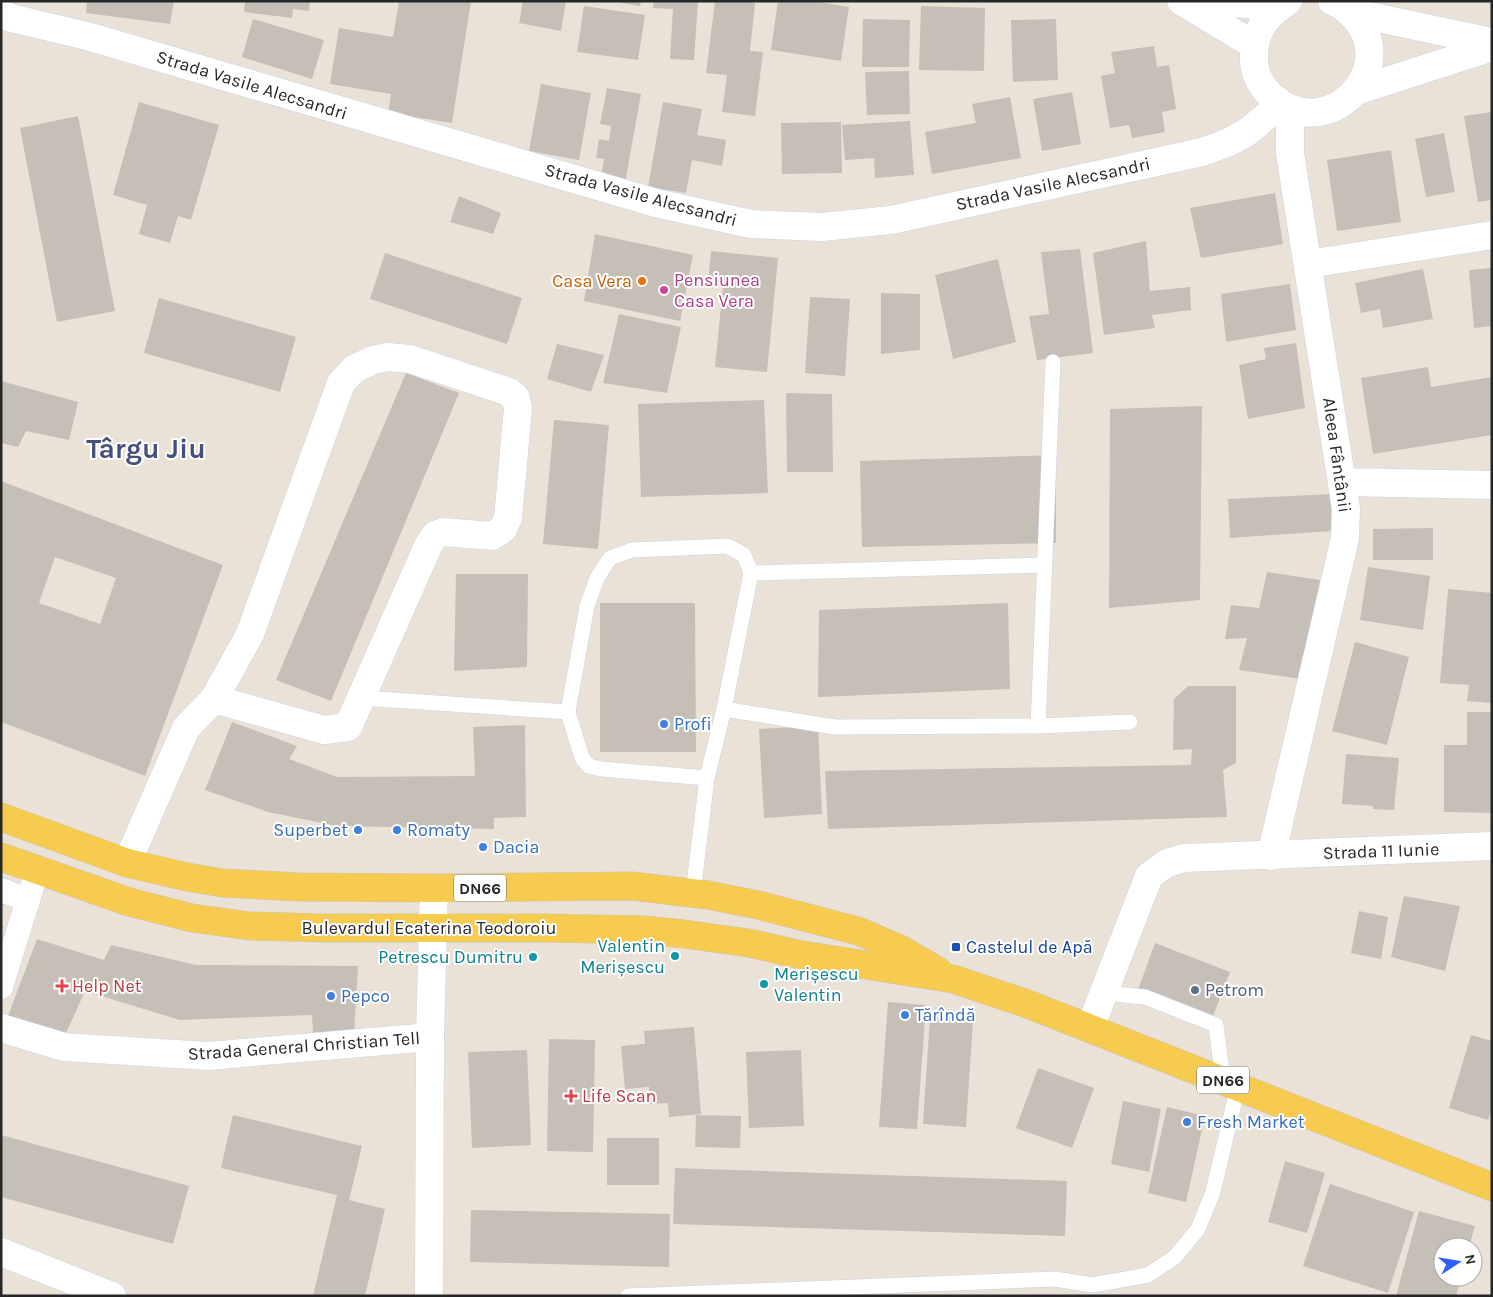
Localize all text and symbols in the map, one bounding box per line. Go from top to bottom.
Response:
street label: Strada Vasile Alecsandri [154,45,350,125]
street label: Strada Vasile Alecsandri [954,153,1152,215]
street label: Strada Vasile Alecsandri [542,159,740,231]
place label: Pensiunea Casa Vera [674,269,760,312]
place label: Casa Vera [552,270,632,292]
marker: Casa Vera [636,275,648,287]
marker: Pensiunea Casa Vera [658,284,670,296]
street label: Aleea Fântânii [1318,396,1356,514]
district label: Târgu Jiu [86,432,206,465]
place label: Profi [674,713,712,735]
marker: Profi [658,718,670,730]
place label: Superbet [273,819,348,841]
place label: Romaty [407,819,470,841]
marker: Superbet [352,824,364,836]
marker: Romaty [391,824,403,836]
place label: Dacia [493,836,539,858]
street label: Strada 11 Iunie [1322,838,1440,864]
marker: Dacia [477,841,489,853]
road number: DN66 [454,874,506,901]
street label: Bulevardul Ecaterina Teodoroiu [302,917,556,939]
place label: Valentin Merișescu [580,935,665,978]
place label: Castelul de Apă [966,936,1093,958]
marker: Castelul de Apă [950,941,962,953]
place label: Petrescu Dumitru [378,946,523,968]
marker: Valentin Merișescu [669,950,681,962]
marker: Petrescu Dumitru [527,951,539,963]
place label: Merișescu Valentin [774,963,859,1006]
place label: Help Net [72,975,142,997]
marker: Merișescu Valentin [758,978,770,990]
place label: Petrom [1205,979,1264,1001]
marker: Help Net [56,980,68,992]
marker: Petrom [1189,984,1201,996]
place label: Pepco [341,985,390,1007]
marker: Pepco [325,990,337,1002]
place label: Tărîndă [915,1004,976,1026]
marker: Tărîndă [899,1009,911,1021]
street label: Strada General Christian Tell [187,1027,421,1065]
road number: DN66 [1197,1066,1249,1094]
place label: Life Scan [582,1085,656,1107]
marker: Life Scan [564,1089,578,1103]
place label: Fresh Market [1197,1111,1305,1133]
marker: Fresh Market [1181,1116,1193,1128]
north arrow [1433,1237,1483,1287]
text: N [1461,1253,1480,1266]

